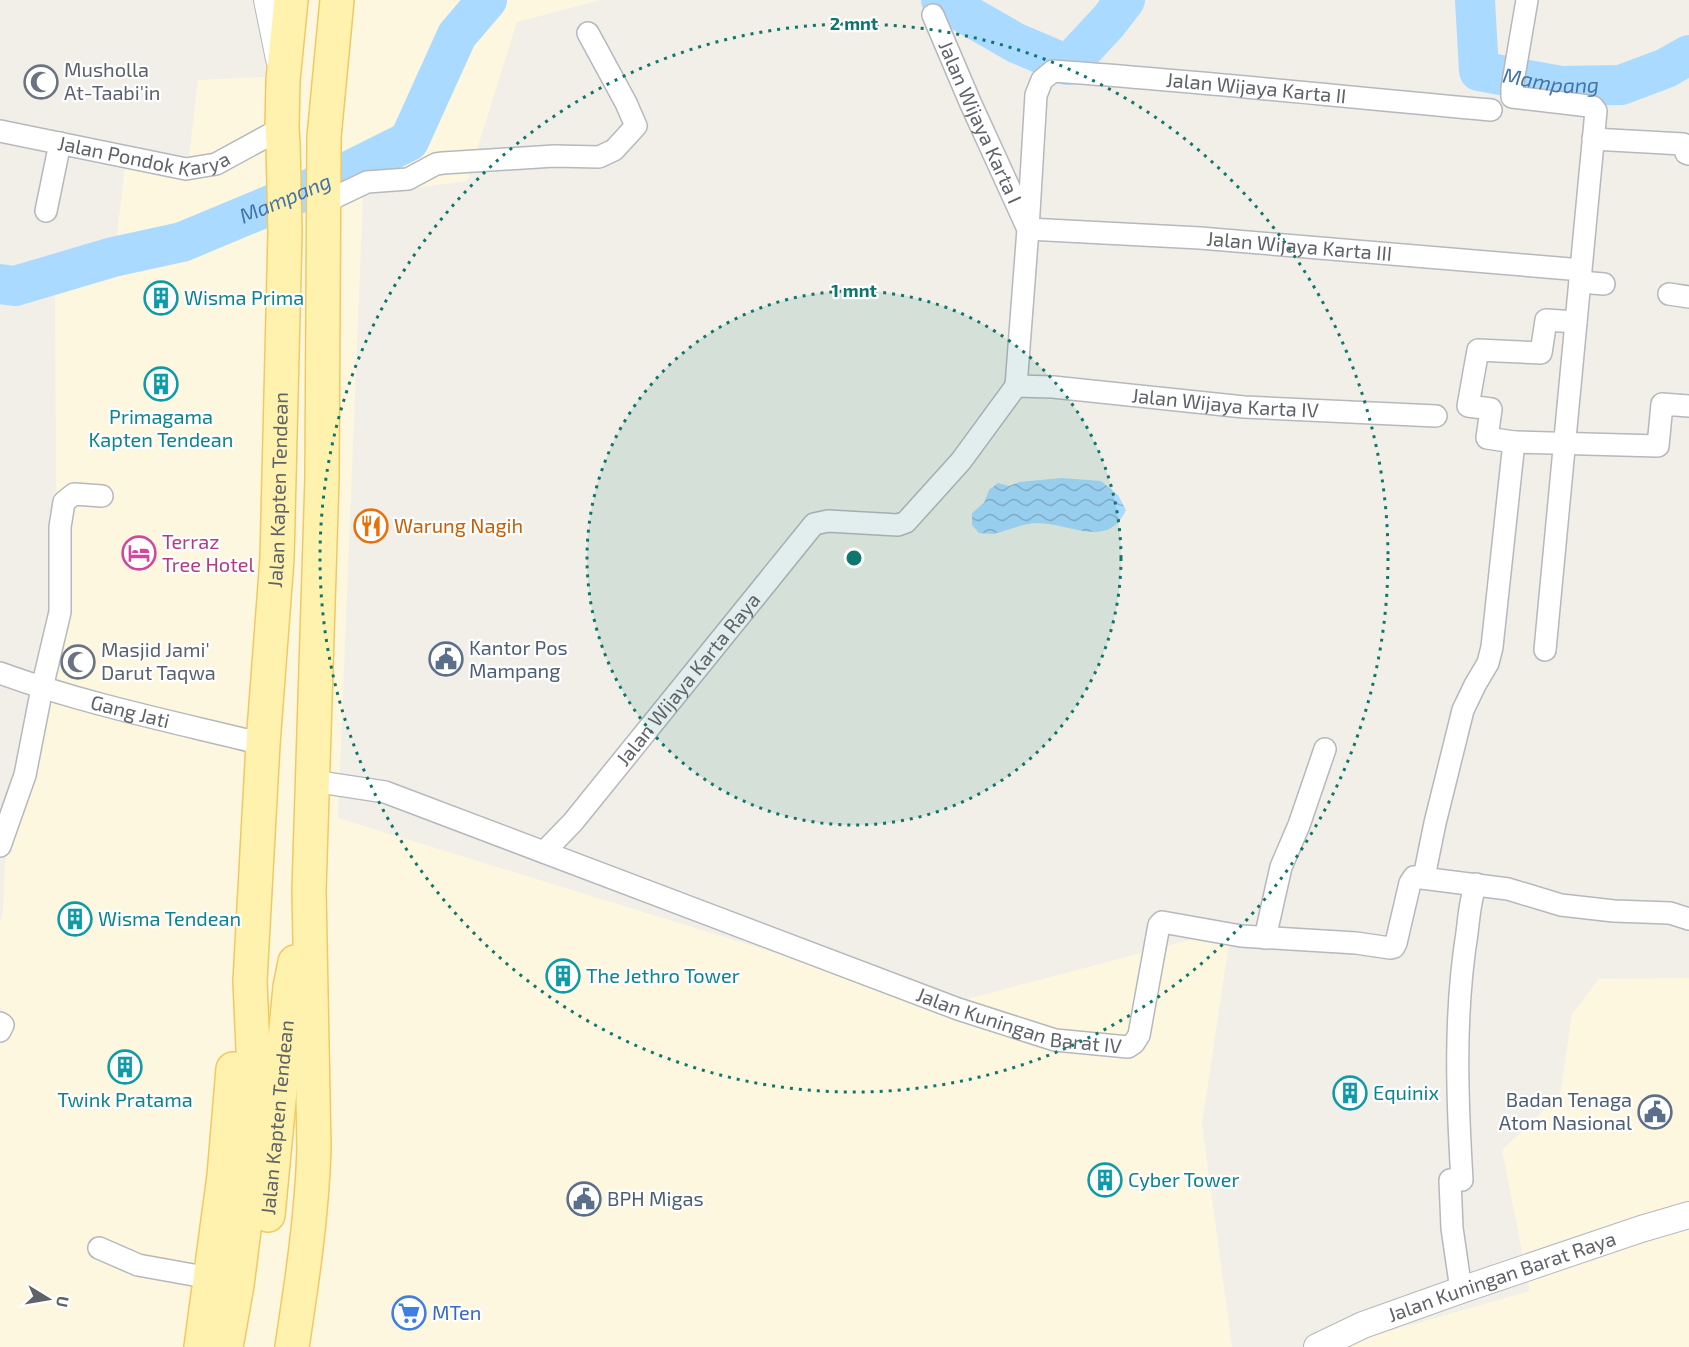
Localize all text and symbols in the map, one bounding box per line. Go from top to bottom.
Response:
text: 2 mnt [830,12,879,34]
street label: Jalan Wijaya Karta I [934,37,1028,207]
place label: Musholla At-Taabi'in [64,57,160,104]
water label: Mampang [1501,62,1599,97]
mosque icon: Musholla At-Taabi'in [23,64,59,100]
street label: Jalan Wijaya Karta II [1165,67,1347,107]
street label: Jalan Pondok Karya [56,130,234,181]
water label: Mampang [235,167,334,228]
street label: Jalan Wijaya Karta III [1206,226,1393,265]
text: 1 mnt [831,279,877,301]
building icon: Wisma Prima [143,280,179,316]
place label: Wisma Prima [184,285,304,309]
building icon: Primagama Kapten Tendean [143,366,179,402]
street label: Jalan Wijaya Karta IV [1131,382,1319,421]
street label: Jalan Kapten Tendean [262,392,292,588]
place label: Primagama Kapten Tendean [89,404,233,451]
restaurant icon: Warung Nagih [353,508,389,544]
place label: Warung Nagih [394,513,523,537]
place label: Terraz Tree Hotel [162,529,255,576]
hotel icon: Terraz Tree Hotel [121,535,157,571]
centre of rings [844,548,864,568]
street label: Jalan Wijaya Karta Raya [610,588,764,770]
place label: Kantor Pos Mampang [469,635,568,682]
place label: Masjid Jami' Darut Taqwa [101,637,216,684]
public building icon: Kantor Pos Mampang [428,641,464,677]
mosque icon: Masjid Jami' Darut Taqwa [60,644,96,680]
street label: Gang Jati [88,689,172,732]
building icon: Wisma Tendean [57,901,93,937]
place label: Wisma Tendean [98,906,241,930]
building icon: The Jethro Tower [545,958,581,994]
place label: The Jethro Tower [586,963,740,987]
street label: Jalan Kuningan Barat IV [913,981,1123,1057]
street label: Jalan Kapten Tendean [255,1019,298,1216]
building icon: Twink Pratama [107,1049,143,1085]
building icon: Equinix [1332,1075,1368,1111]
place label: Equinix [1373,1080,1440,1104]
place label: Twink Pratama [57,1087,193,1111]
place label: Badan Tenaga Atom Nasional [1499,1087,1632,1134]
public building icon: Badan Tenaga Atom Nasional [1637,1094,1673,1130]
building icon: Cyber Tower [1087,1162,1123,1198]
place label: Cyber Tower [1128,1167,1239,1191]
public building icon: BPH Migas [566,1181,602,1217]
place label: BPH Migas [607,1186,704,1210]
street label: Jalan Kuningan Barat Raya [1384,1225,1619,1326]
north arrow [18,1269,78,1329]
text: U [53,1295,74,1309]
supermarket icon: MTen [391,1295,427,1331]
place label: MTen [432,1300,481,1324]

